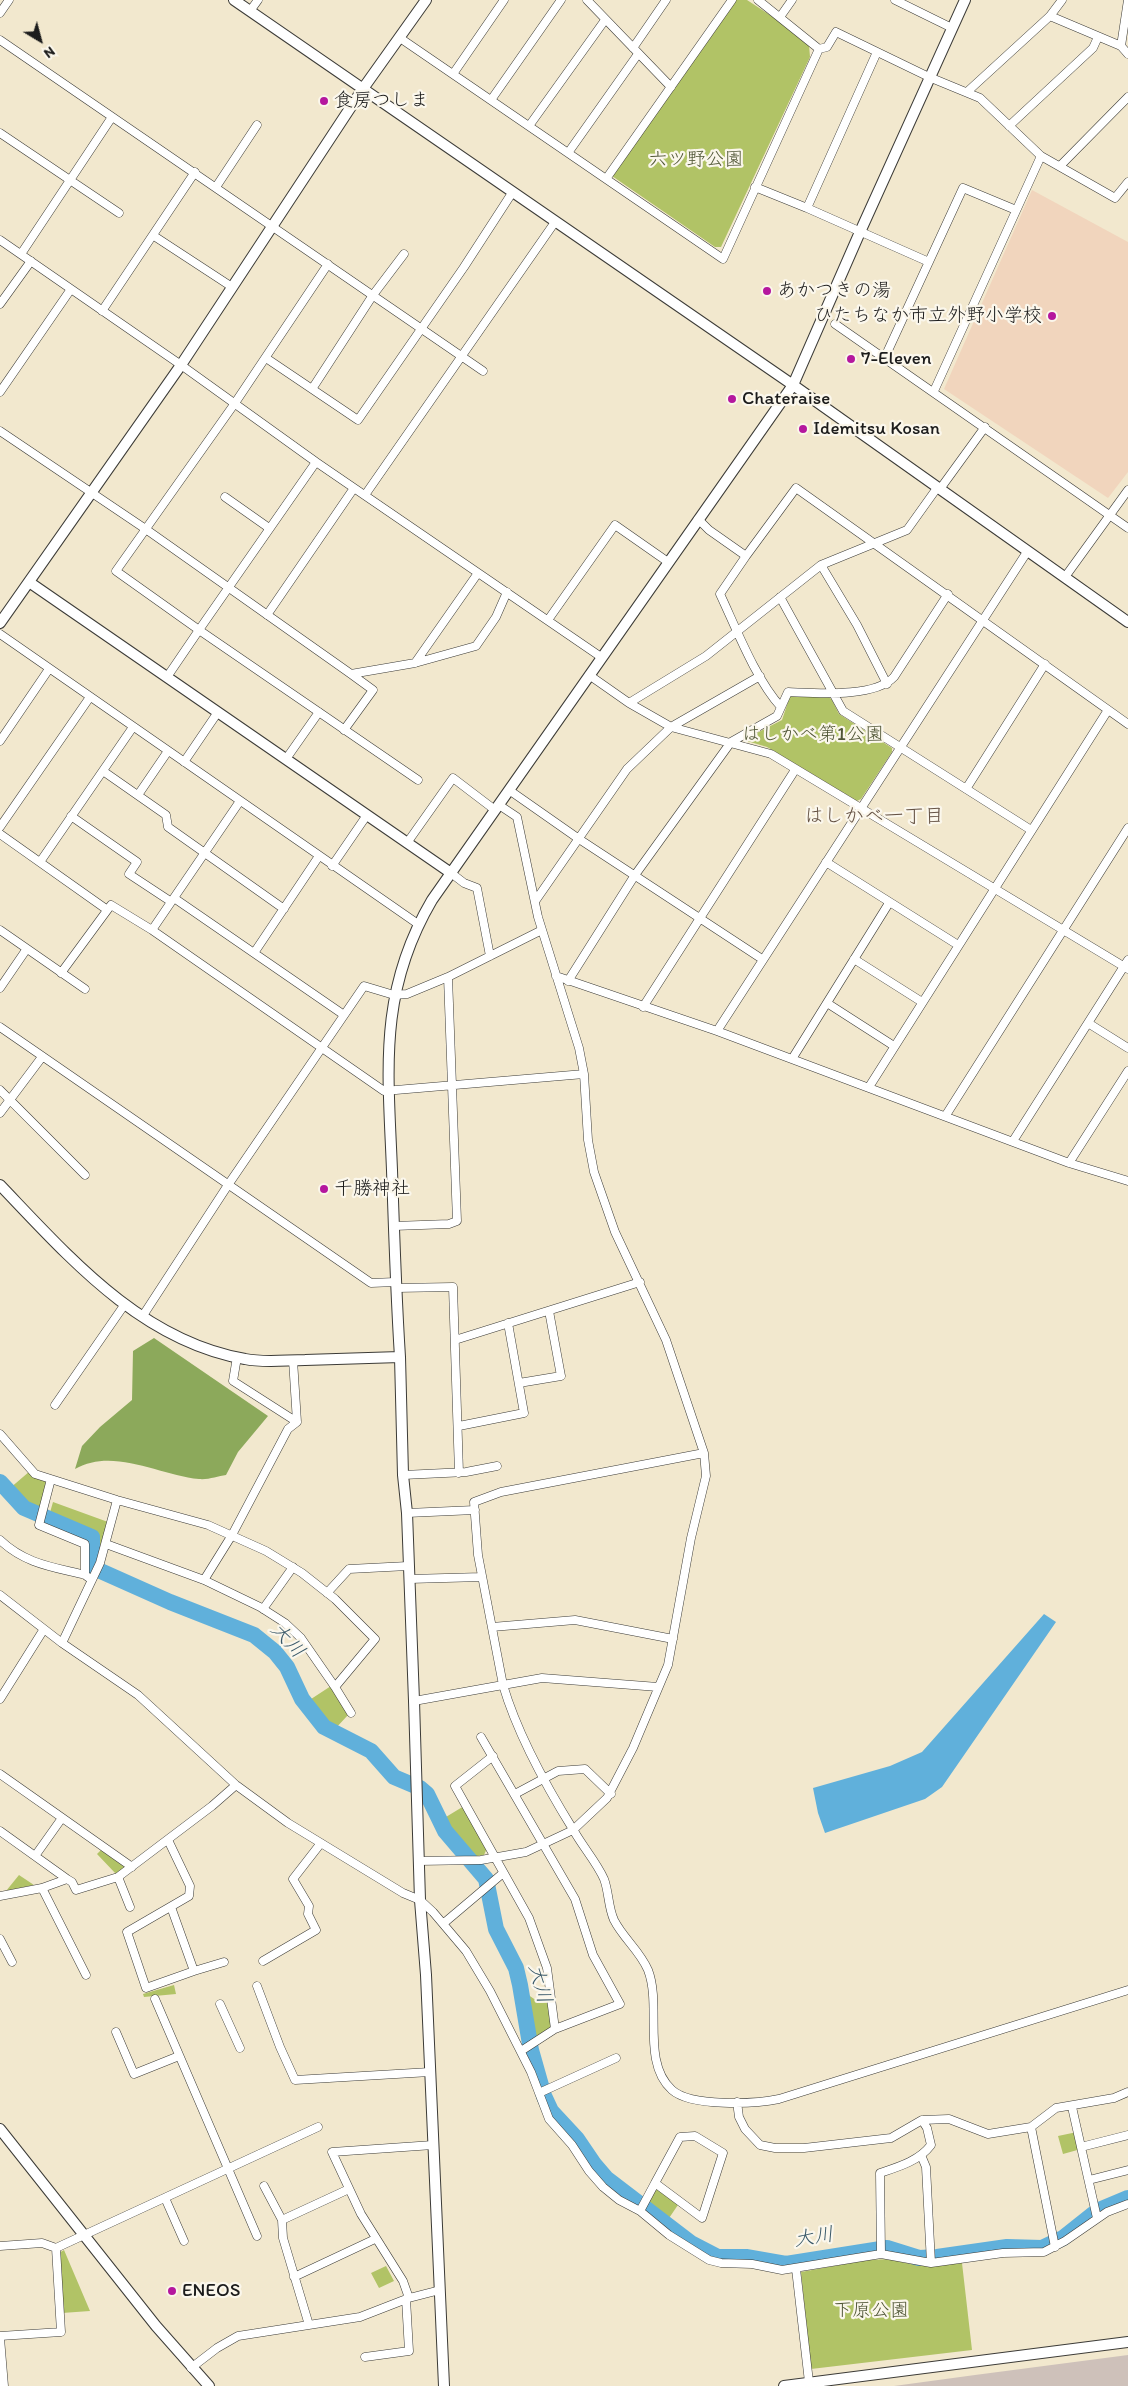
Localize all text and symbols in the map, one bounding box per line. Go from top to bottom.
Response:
north arrow [15,15,65,65]
text: N [40,43,58,62]
place label: 食房つしま [334,90,429,112]
marker: 食房つしま [318,95,330,107]
park label: 六ツ野公園 [649,149,743,171]
place label: あかつきの湯 [777,280,891,302]
marker: あかつきの湯 [761,285,773,297]
place label: ひたちなか市立外野小学校 [814,305,1042,327]
marker: ひたちなか市立外野小学校 [1046,310,1058,322]
place label: 7-Eleven [861,348,932,370]
marker: 7-Eleven [845,353,857,365]
place label: Chateraise [742,388,830,410]
marker: Chateraise [726,393,738,405]
place label: Idemitsu Kosan [813,418,940,440]
marker: Idemitsu Kosan [797,423,809,435]
park label: はしかべ第1公園 [742,724,884,746]
district label: はしかべ一丁目 [804,805,944,829]
place label: 千勝神社 [334,1178,410,1200]
marker: 千勝神社 [318,1183,330,1195]
water label: 大川 [265,1618,309,1664]
water label: 大川 [522,1962,556,2006]
water label: 大川 [792,2223,836,2253]
place label: ENEOS [182,2280,240,2302]
marker: ENEOS [166,2285,178,2297]
park label: 下原公園 [833,2300,909,2322]

